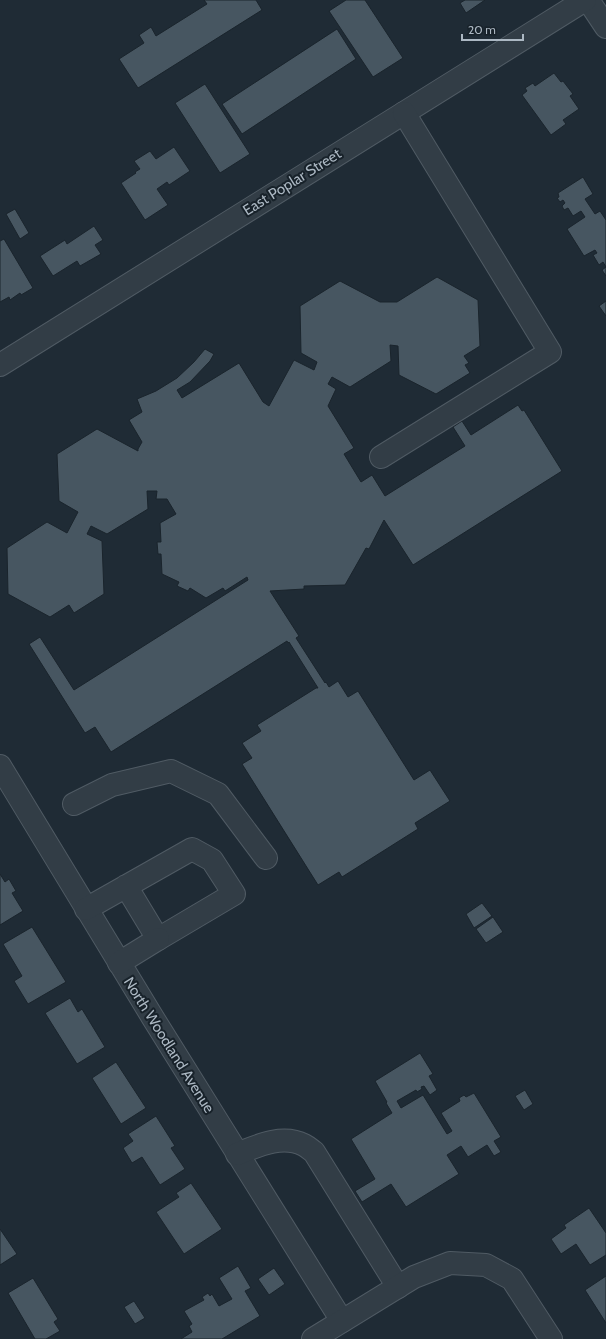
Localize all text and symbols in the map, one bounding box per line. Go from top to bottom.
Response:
scale bar [462,16,523,42]
text: 20 m [468,22,496,37]
street label: East Poplar Street [240,145,344,219]
street label: North Woodland Avenue [120,974,218,1116]

